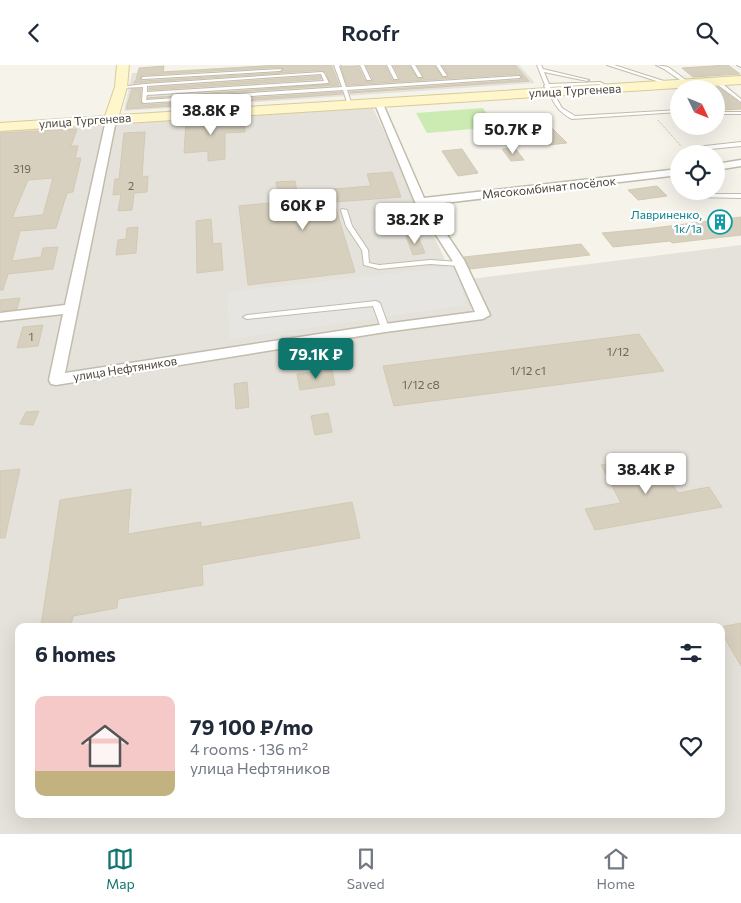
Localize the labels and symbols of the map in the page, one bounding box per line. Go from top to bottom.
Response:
north arrow [670,80,725,135]
street label: улица Тургенева [528,81,622,99]
pin: 38.8K ₽ [165,93,257,136]
street label: улица Тургенева [38,110,132,130]
pin: 50.7K ₽ [467,113,559,155]
house number: 319 [13,162,31,175]
street label: Мясокомбинат посёлок [481,173,617,201]
house number: 2 [128,179,134,192]
pin: 60K ₽ [268,189,338,231]
pin: 38.2K ₽ [369,203,461,245]
place label: Лавриненко, 1к/1а [631,207,702,235]
building icon: Лавриненко, 1к/1а [707,209,733,235]
house number: 1 [28,329,34,343]
pin: 79.1K ₽ [270,337,362,380]
house number: 1/12 [607,344,629,358]
street label: улица Нефтяников [72,353,178,383]
house number: 1/12 с1 [510,363,546,377]
house number: 1/12 с8 [402,377,440,391]
pin: 38.4K ₽ [600,453,692,495]

